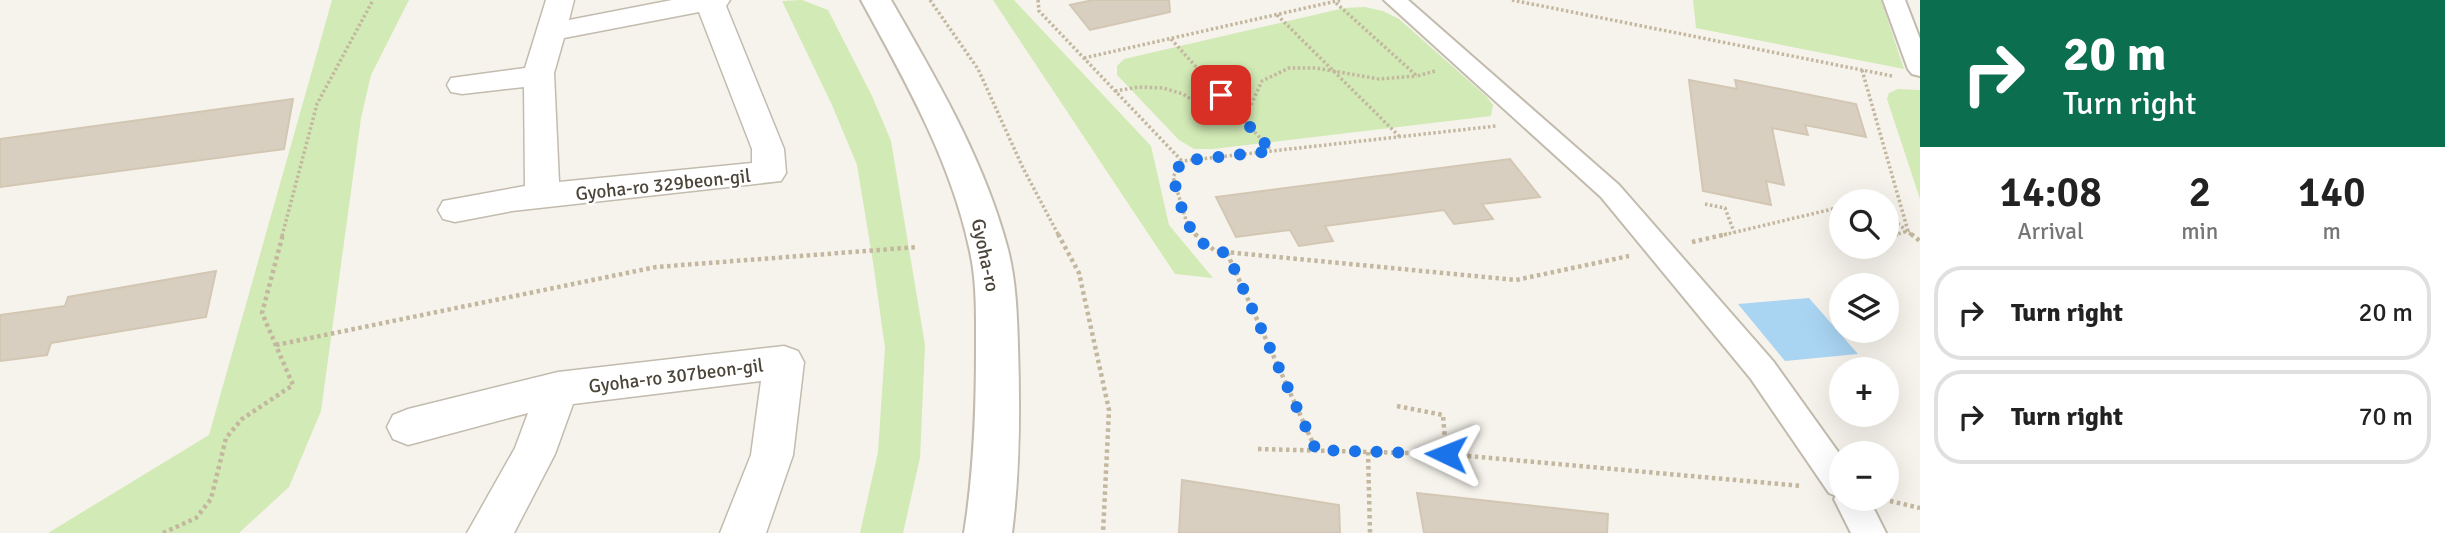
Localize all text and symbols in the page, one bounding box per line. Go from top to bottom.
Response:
text: 20 m [2063,24,2166,84]
icon: right [1948,28,2039,119]
pin [1191,65,1251,125]
icon: arrive [1202,76,1240,114]
text: Turn right [2063,84,2196,123]
street label: Gyoha-ro 329beon-gil [574,164,752,206]
text: 14:08 [1999,167,2102,218]
text: 2 [2188,167,2211,218]
text: 140 [2298,167,2366,218]
map controls [1829,189,1899,511]
button: search [1829,189,1899,259]
street label: Gyoha-ro [966,217,1004,294]
text: Arrival [2017,217,2084,246]
text: min [2181,217,2218,246]
text: m [2322,217,2341,246]
button: layers [1829,273,1899,343]
icon: right [1952,294,1990,332]
text: Turn right [2011,297,2123,329]
text: 20 m [2358,297,2413,329]
street label: Gyoha-ro 307beon-gil [587,353,765,399]
button: + [1829,357,1899,427]
icon: right [1952,398,1990,436]
text: Turn right [2011,401,2123,433]
text: 70 m [2358,401,2413,433]
position arrow [1409,417,1483,491]
button: − [1829,441,1899,511]

